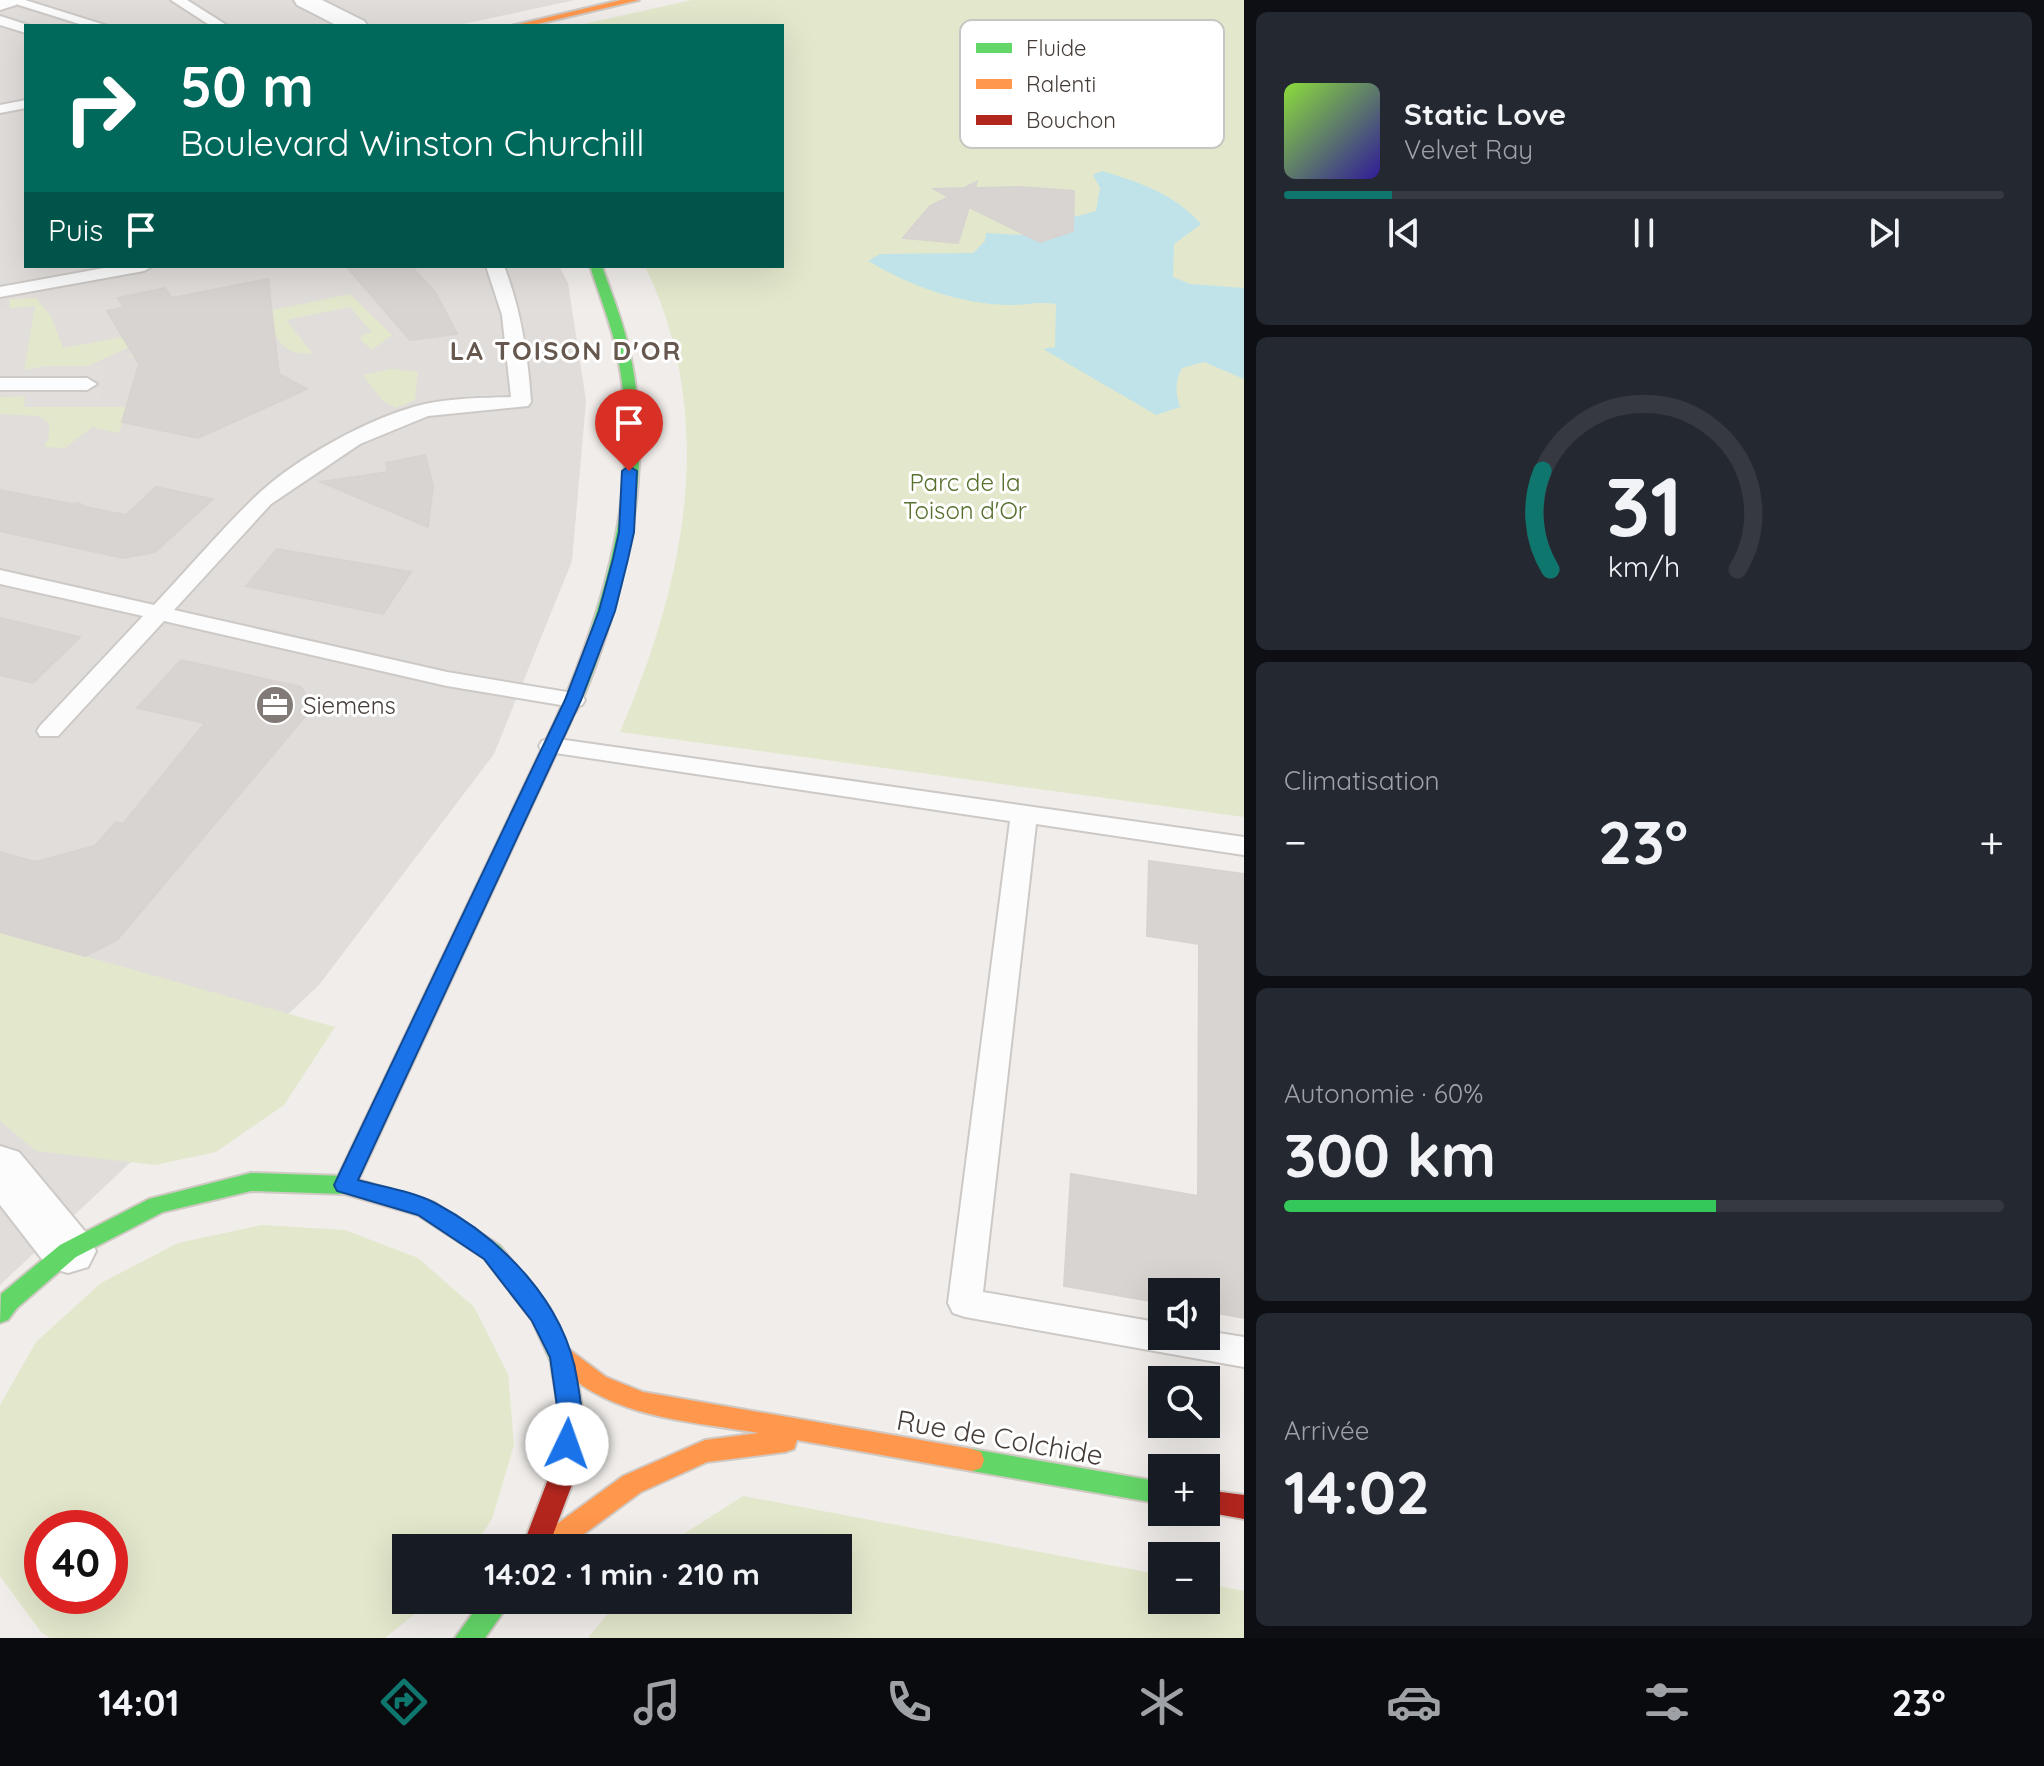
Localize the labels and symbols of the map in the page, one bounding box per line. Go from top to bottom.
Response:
legend [960,20,1224,148]
text: Fluide [1026,34,1086,62]
text: Ralenti [1026,70,1096,98]
text: Bouchon [1026,106,1116,134]
district label: LA TOISON D'OR [450,334,682,367]
pin [595,389,663,471]
park label: Parc de la Toison d'Or [903,467,1027,525]
office icon: Siemens [254,684,296,726]
place label: Siemens [303,690,396,720]
position arrow [525,1402,609,1486]
street label: Rue de Colchide [894,1402,1106,1472]
speed limit sign: 40 [24,1510,128,1614]

